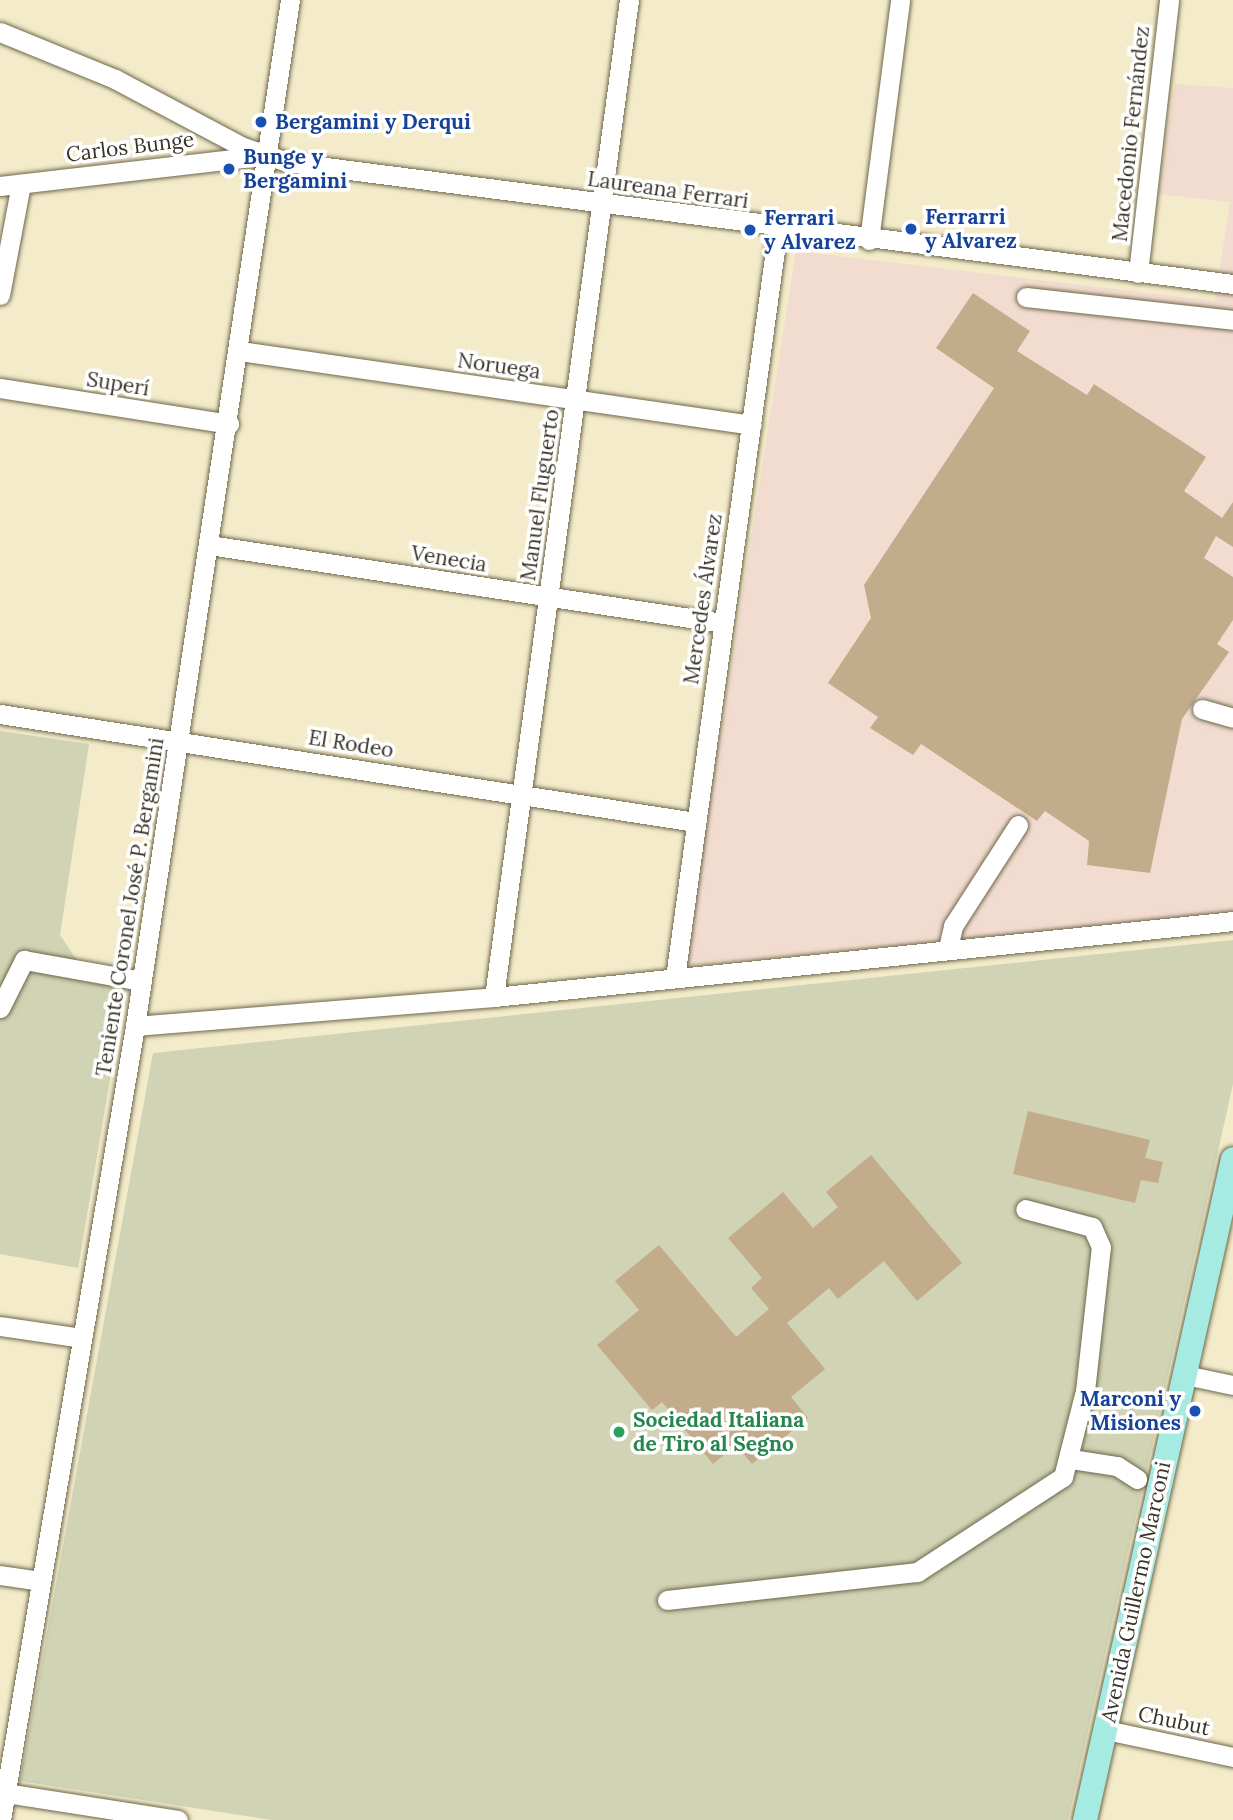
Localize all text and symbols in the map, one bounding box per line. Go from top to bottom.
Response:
street label: Macedonio Fernández [1107,25,1155,243]
place label: Bergamini y Derqui [275,109,471,135]
marker: Bergamini y Derqui [253,114,269,130]
street label: Carlos Bunge [65,127,195,167]
place label: Bunge y Bergamini [243,144,347,194]
marker: Bunge y Bergamini [221,161,237,177]
street label: Laureana Ferrari [586,166,750,214]
place label: Ferrarri y Alvarez [925,204,1017,254]
place label: Ferrari y Alvarez [764,205,856,255]
marker: Ferrarri y Alvarez [903,221,919,237]
marker: Ferrari y Alvarez [742,222,758,238]
street label: Noruega [456,348,542,384]
street label: Superí [85,367,151,401]
street label: Manuel Fluguerto [515,408,565,582]
street label: Mercedes Álvarez [679,512,727,686]
street label: Venecia [409,541,489,577]
street label: El Rodeo [307,725,395,763]
street label: Teniente Coronel José P. Bergamini [91,736,169,1078]
place label: Marconi y Misiones [1080,1386,1181,1436]
marker: Marconi y Misiones [1187,1403,1203,1419]
place label: Sociedad Italiana de Tiro al Segno [633,1407,804,1457]
marker: Sociedad Italiana de Tiro al Segno [611,1424,627,1440]
street label: Avenida Guillermo Marconi [1096,1459,1176,1725]
street label: Chubut [1136,1701,1212,1741]

